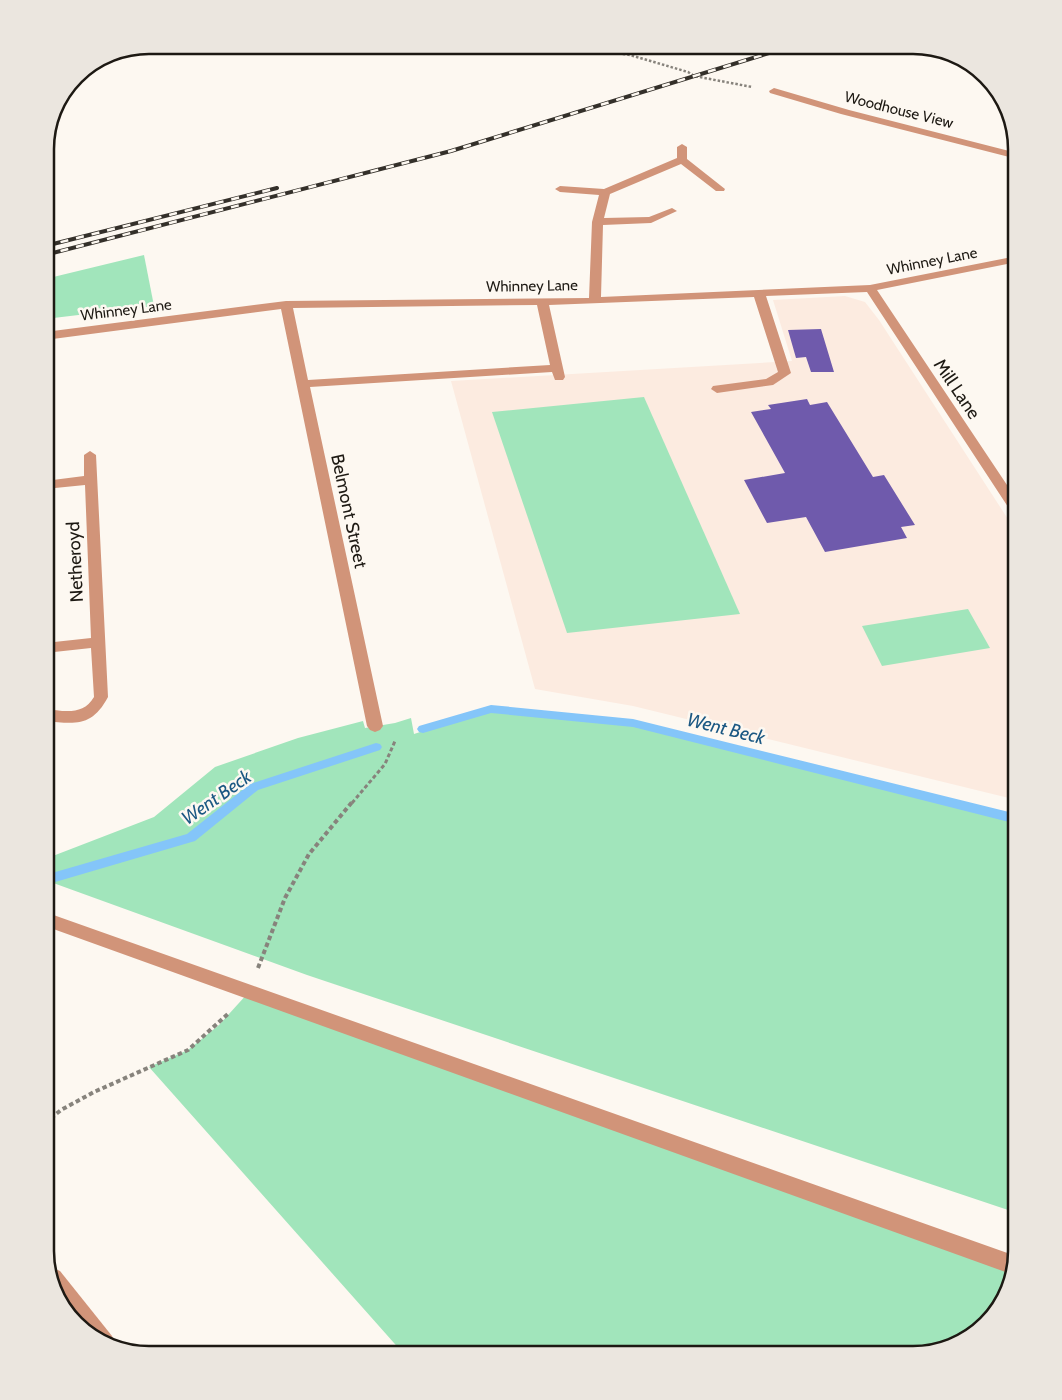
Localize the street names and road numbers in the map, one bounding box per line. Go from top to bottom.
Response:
street label: Woodhouse View [843,88,955,132]
street label: Whinney Lane [885,243,979,279]
street label: Whinney Lane [486,276,578,296]
street label: Whinney Lane [79,295,173,325]
street label: Mill Lane [929,355,985,423]
street label: Belmont Street [326,452,372,570]
street label: Netheroyd [62,521,88,603]

